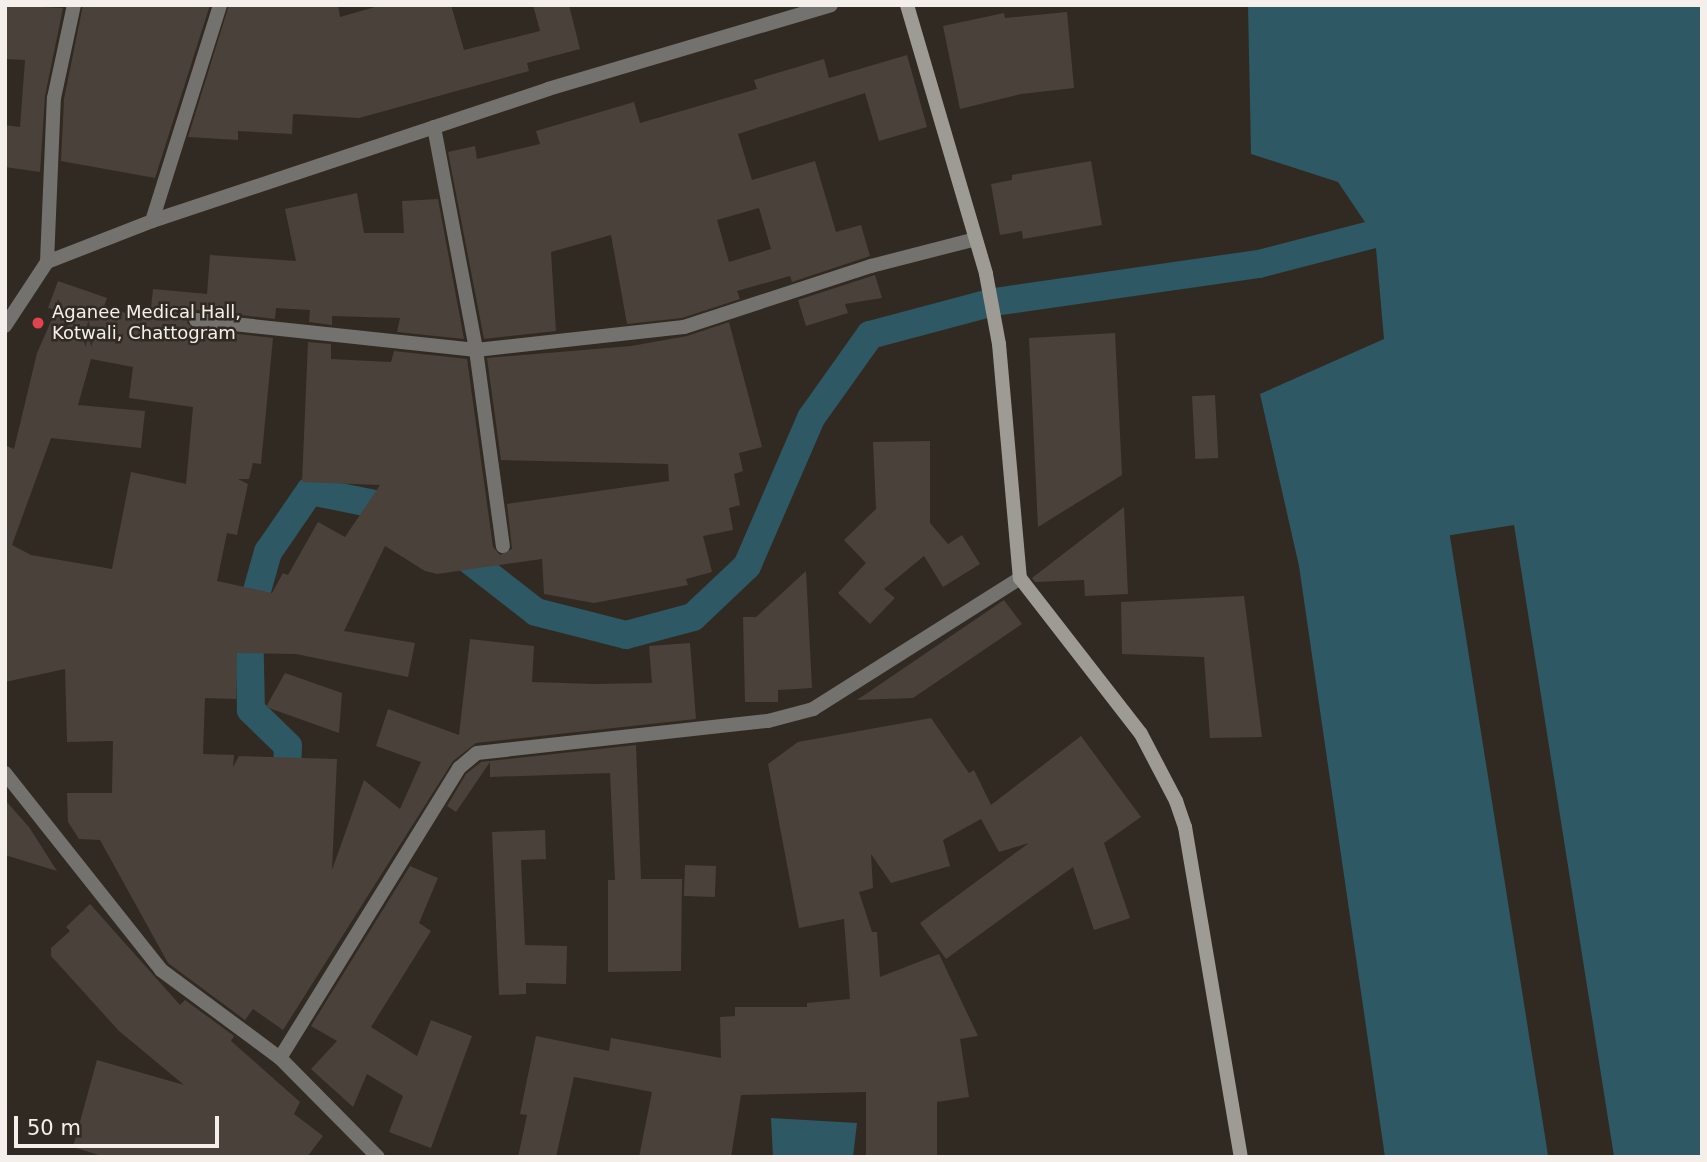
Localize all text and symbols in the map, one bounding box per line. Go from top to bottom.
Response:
place label: Aganee Medical Hall, Kotwali, Chattogram [52,302,241,344]
marker: Aganee Medical Hall, Kotwali, Chattogram [30,315,46,331]
scale bar [18,1102,222,1146]
text: 50 m [27,1116,81,1140]

